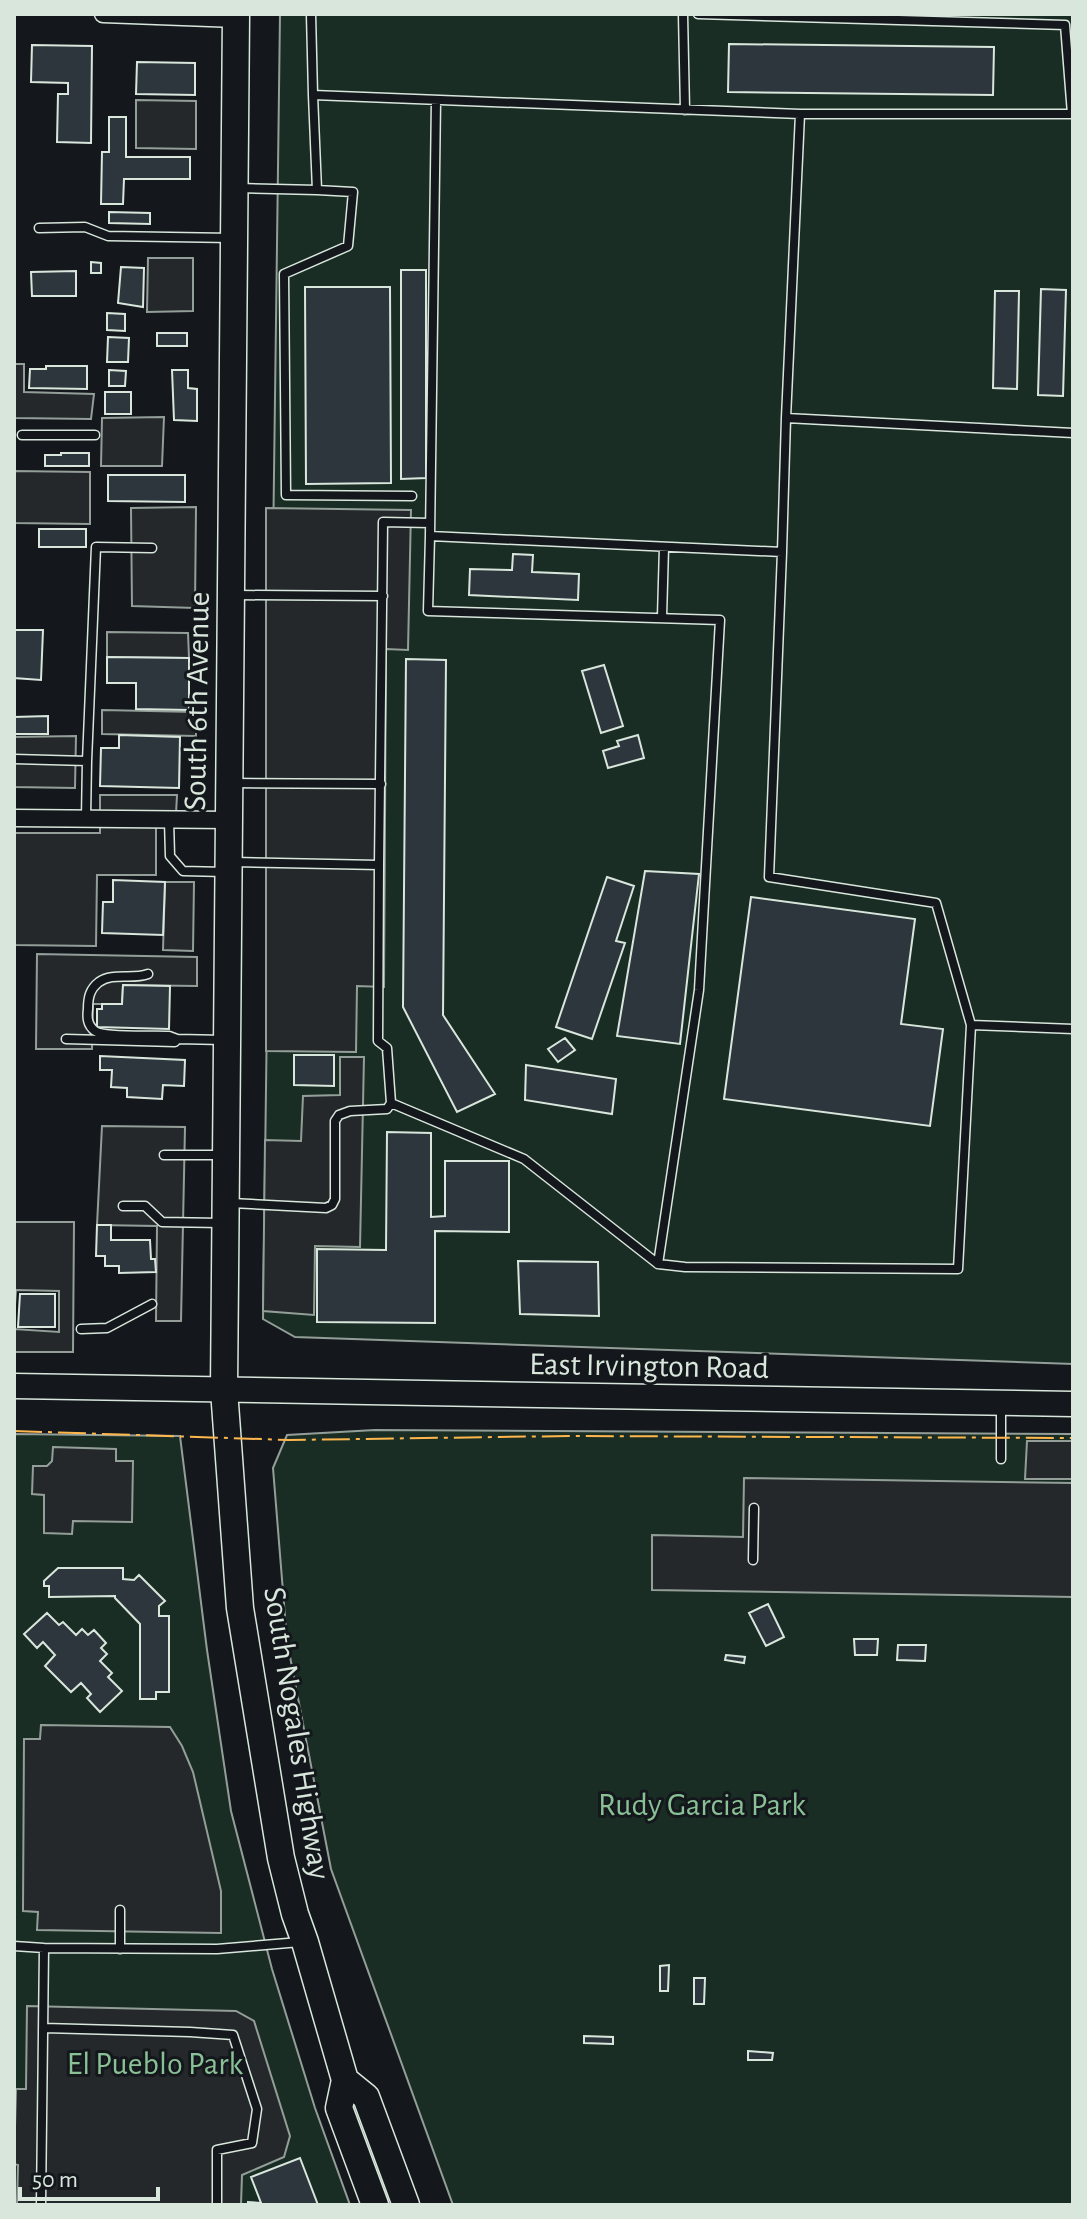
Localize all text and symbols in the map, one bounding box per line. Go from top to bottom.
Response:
street label: South 6th Avenue [179,591,215,811]
street label: East Irvington Road [529,1348,769,1384]
street label: South Nogales Highway [258,1585,336,1882]
park label: Rudy Garcia Park [598,1789,806,1821]
park label: El Pueblo Park [67,2048,244,2080]
scale bar [20,2151,158,2201]
text: 50 m [32,2168,78,2192]

